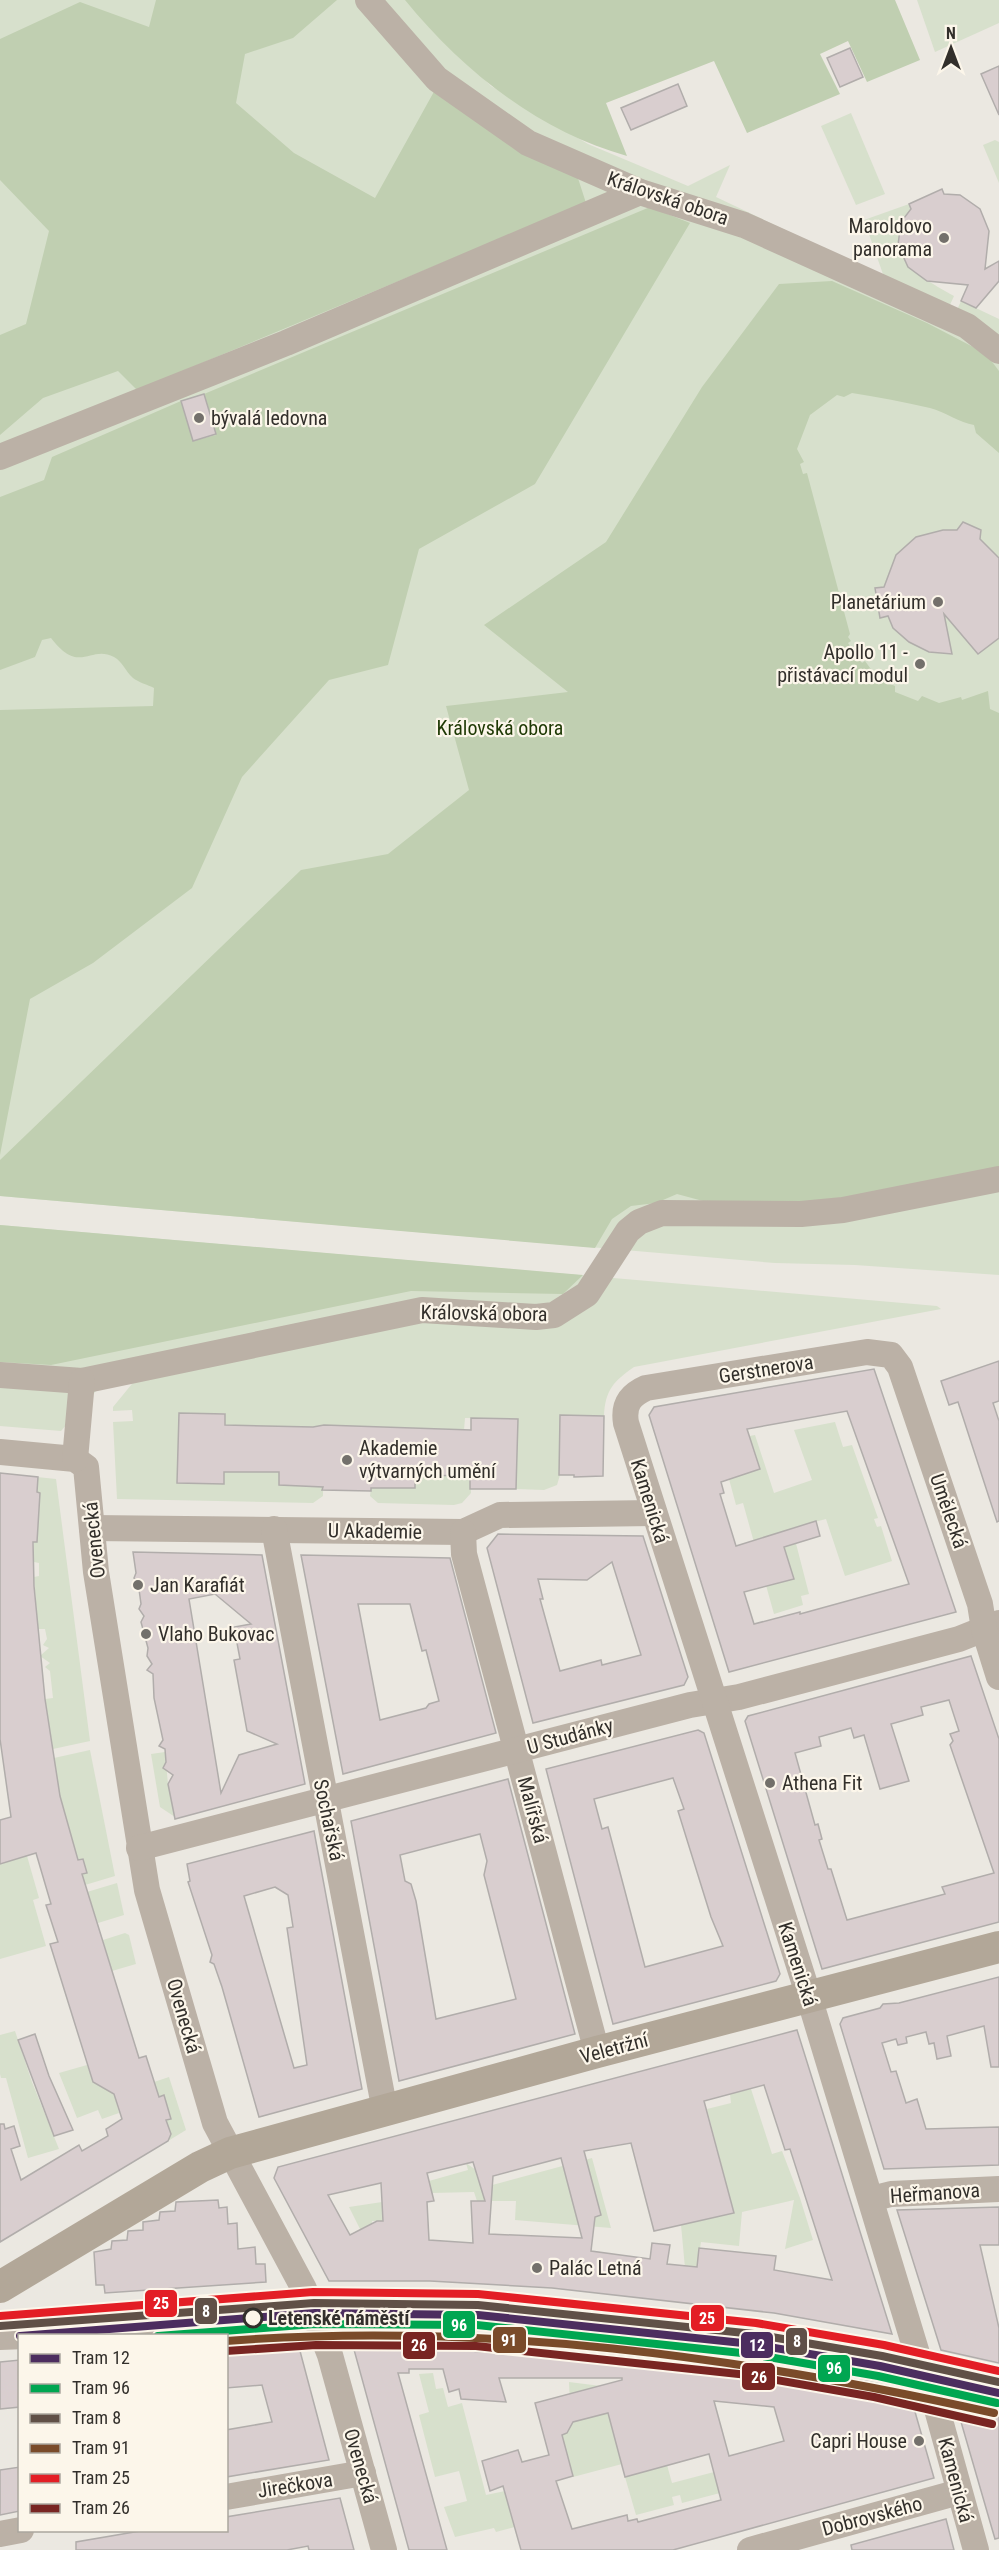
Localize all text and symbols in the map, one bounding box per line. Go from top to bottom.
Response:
north arrow [921,18,981,78]
text: N [946,24,956,43]
street label: Královská obora [604,166,732,230]
place label: Maroldovo panorama [849,214,932,261]
marker: Maroldovo panorama [937,231,951,245]
place label: bývalá ledovna [211,406,327,430]
marker: bývalá ledovna [192,411,206,425]
place label: Planetárium [831,590,926,614]
marker: Planetárium [931,595,945,609]
place label: Apollo 11 - přistávací modul [777,640,908,687]
marker: Apollo 11 - přistávací modul [913,657,927,671]
park label: Královská obora [437,716,563,740]
street label: Královská obora [420,1300,548,1326]
street label: Gerstnerova [717,1350,815,1388]
place label: Akademie výtvarných umění [359,1436,497,1483]
marker: Akademie výtvarných umění [340,1453,354,1467]
street label: Kamenická [626,1456,674,1546]
street label: Umělecká [925,1470,973,1552]
street label: Ovenecká [78,1501,110,1579]
street label: U Akademie [328,1518,422,1544]
place label: Jan Karafiát [150,1573,245,1597]
marker: Jan Karafiát [131,1578,145,1592]
place label: Vlaho Bukovac [158,1622,274,1646]
marker: Vlaho Bukovac [139,1627,153,1641]
street label: U Studánky [524,1713,616,1759]
place label: Athena Fit [782,1771,862,1795]
street label: Malířská [513,1774,553,1846]
marker: Athena Fit [763,1776,777,1790]
street label: Sochařská [309,1777,349,1863]
street label: Kamenická [773,1919,823,2009]
street label: Ovenecká [162,1976,206,2056]
street label: Veletržní [577,2027,652,2069]
street label: Heřmanova [889,2178,981,2208]
place label: Palác Letná [549,2256,642,2280]
marker: Palác Letná [530,2261,544,2275]
line badge: 25 [144,2289,178,2318]
text: 25 [153,2294,169,2313]
line badge: 8 [194,2297,218,2325]
text: 8 [202,2302,210,2321]
line badge: 25 [690,2304,725,2332]
place label: Letenské náměstí [268,2306,411,2330]
marker: Letenské náměstí [243,2308,263,2328]
text: 25 [699,2309,715,2328]
line badge: 96 [442,2310,476,2339]
text: 96 [451,2316,467,2335]
line badge: 91 [492,2326,527,2354]
line badge: 8 [785,2327,808,2356]
line badge: 26 [402,2331,436,2360]
text: 91 [501,2331,517,2350]
line badge: 12 [740,2331,774,2359]
text: 8 [793,2332,801,2351]
legend [18,2334,228,2532]
text: 26 [411,2336,427,2355]
text: 12 [749,2336,765,2355]
text: Tram 12 [72,2347,130,2368]
line badge: 96 [817,2354,851,2383]
text: 96 [826,2359,842,2378]
line badge: 26 [741,2362,776,2391]
text: 26 [751,2368,767,2387]
text: Tram 96 [72,2377,130,2398]
text: Tram 8 [72,2407,121,2428]
street label: Ovenecká [339,2426,383,2506]
place label: Capri House [810,2429,907,2453]
marker: Capri House [912,2434,926,2448]
street label: Kamenická [933,2435,979,2525]
text: Tram 91 [72,2437,130,2458]
text: Tram 25 [72,2467,130,2488]
street label: Jirečkova [256,2467,334,2503]
street label: Dobrovského [819,2491,925,2541]
text: Tram 26 [72,2497,130,2518]

